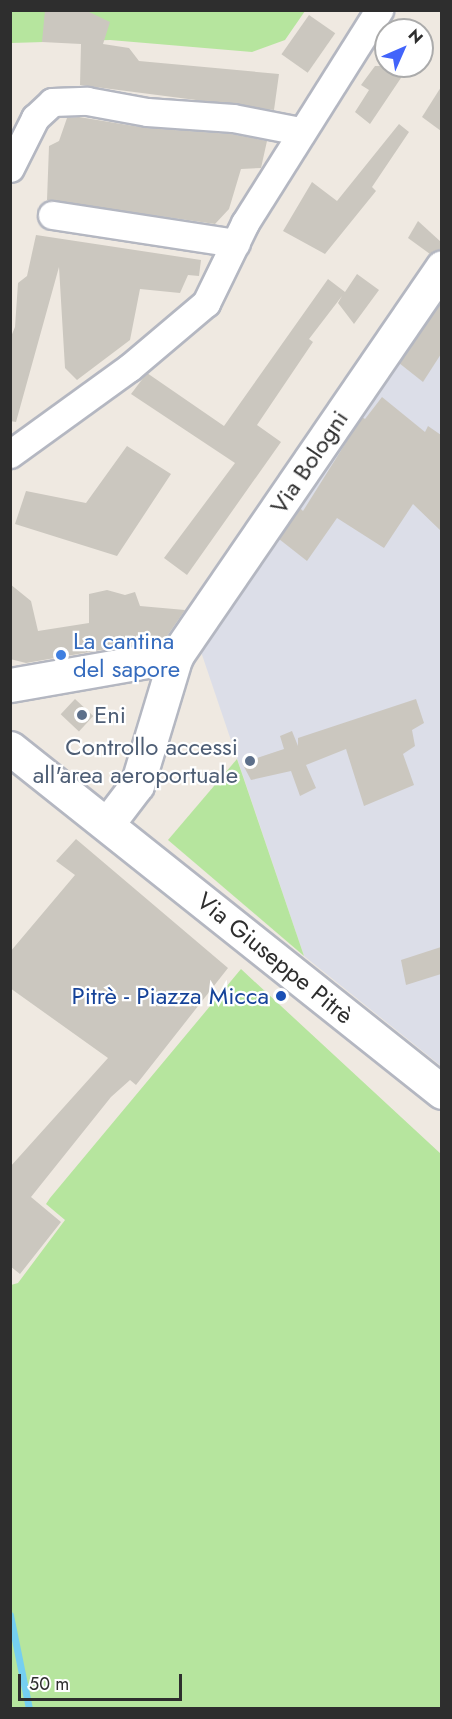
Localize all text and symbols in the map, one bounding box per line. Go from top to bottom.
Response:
north arrow [374,18,434,78]
text: N [403,24,428,49]
street label: Via Bologni [264,405,354,519]
place label: La cantina del sapore [73,627,180,683]
marker: La cantina del sapore [54,648,68,662]
place label: Eni [94,701,126,729]
marker: Eni [75,708,89,722]
place label: Controllo accessi all'area aeroportuale [33,733,238,789]
marker: Controllo accessi all'area aeroportuale [243,754,257,768]
street label: Via Giuseppe Pitrè [191,886,359,1030]
place label: Pitrè - Piazza Micca [72,982,269,1010]
marker: Pitrè - Piazza Micca [274,989,288,1003]
scale bar [21,1662,184,1700]
text: 50 m [29,1671,69,1697]

